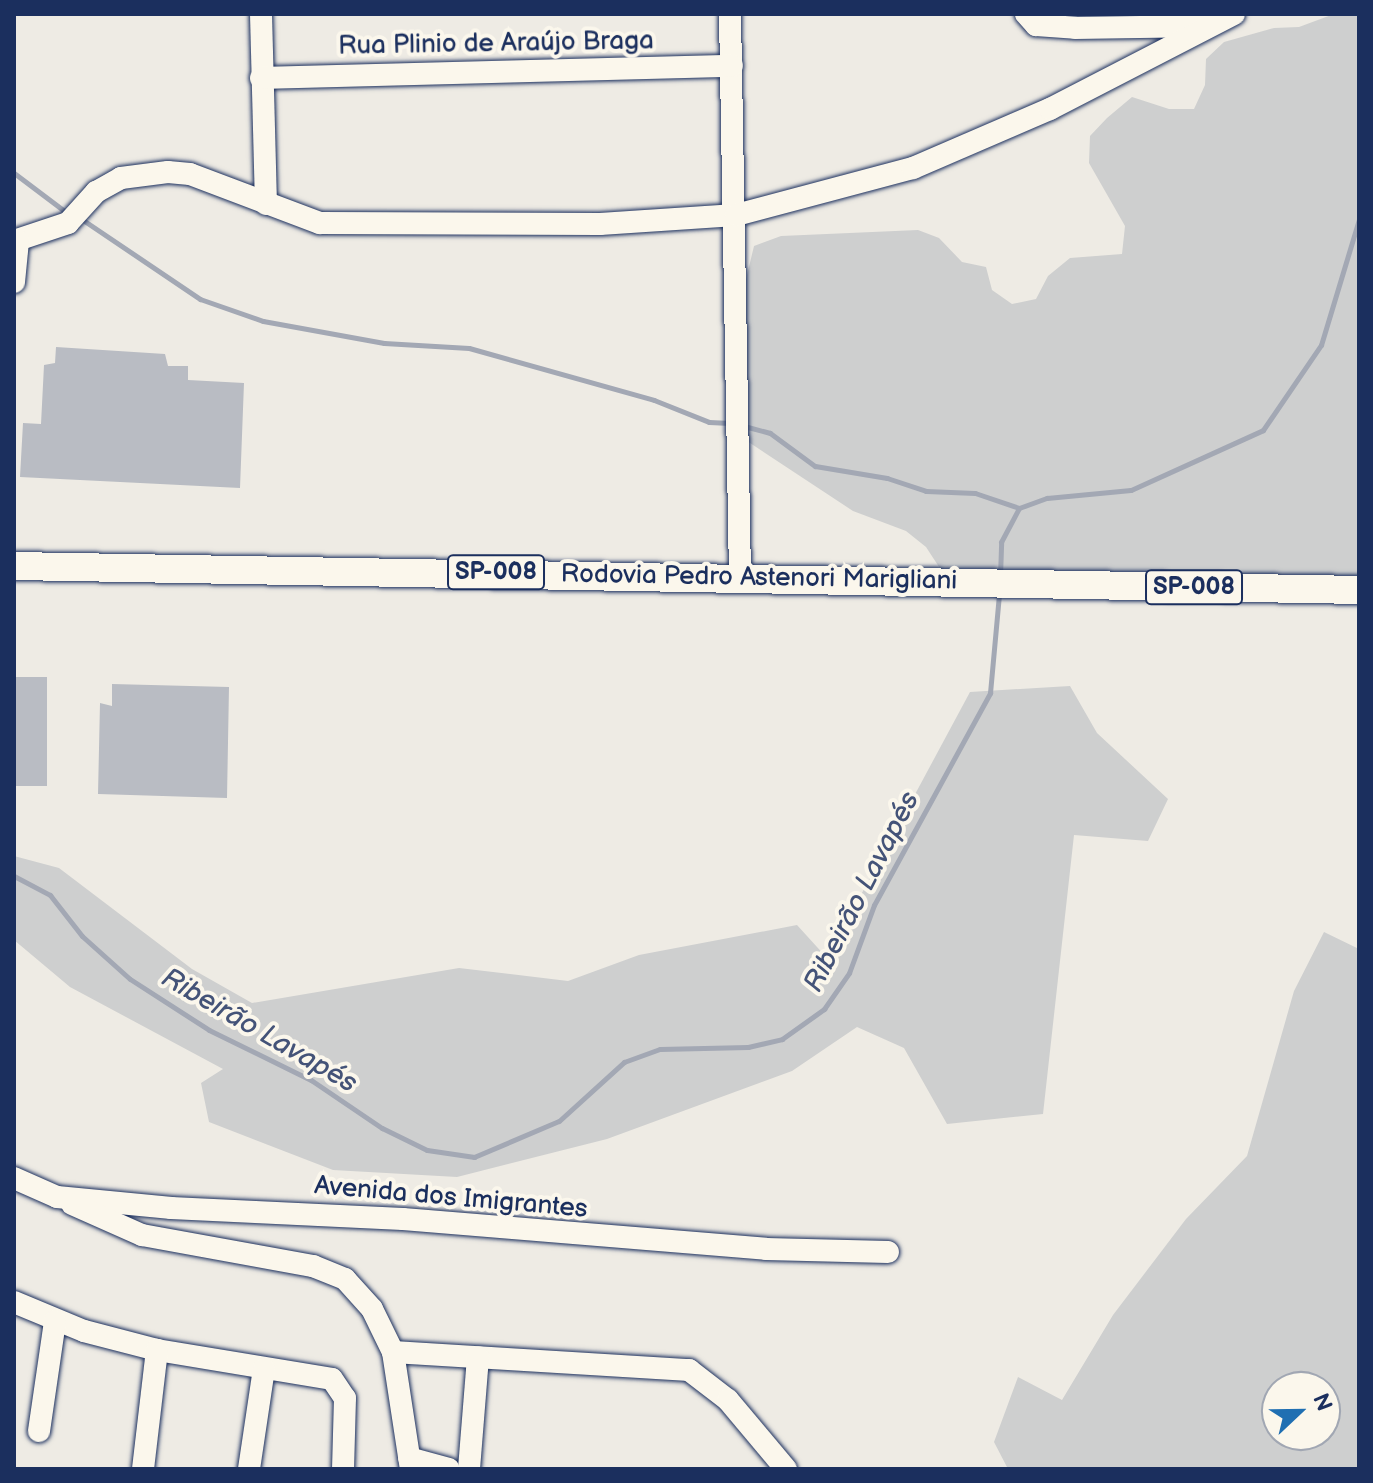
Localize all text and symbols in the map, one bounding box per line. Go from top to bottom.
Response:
street label: Rua Plinio de Araújo Braga [338,26,654,62]
road number: SP-008 [446,552,546,592]
street label: Rodovia Pedro Astenori Marigliani [560,559,958,597]
road number: SP-008 [1144,567,1244,607]
water label: Ribeirão Lavapés [797,786,927,998]
water label: Ribeirão Lavapés [155,961,363,1101]
street label: Avenida dos Imigrantes [313,1171,589,1225]
north arrow [1261,1371,1341,1451]
text: N [1306,1390,1337,1415]

